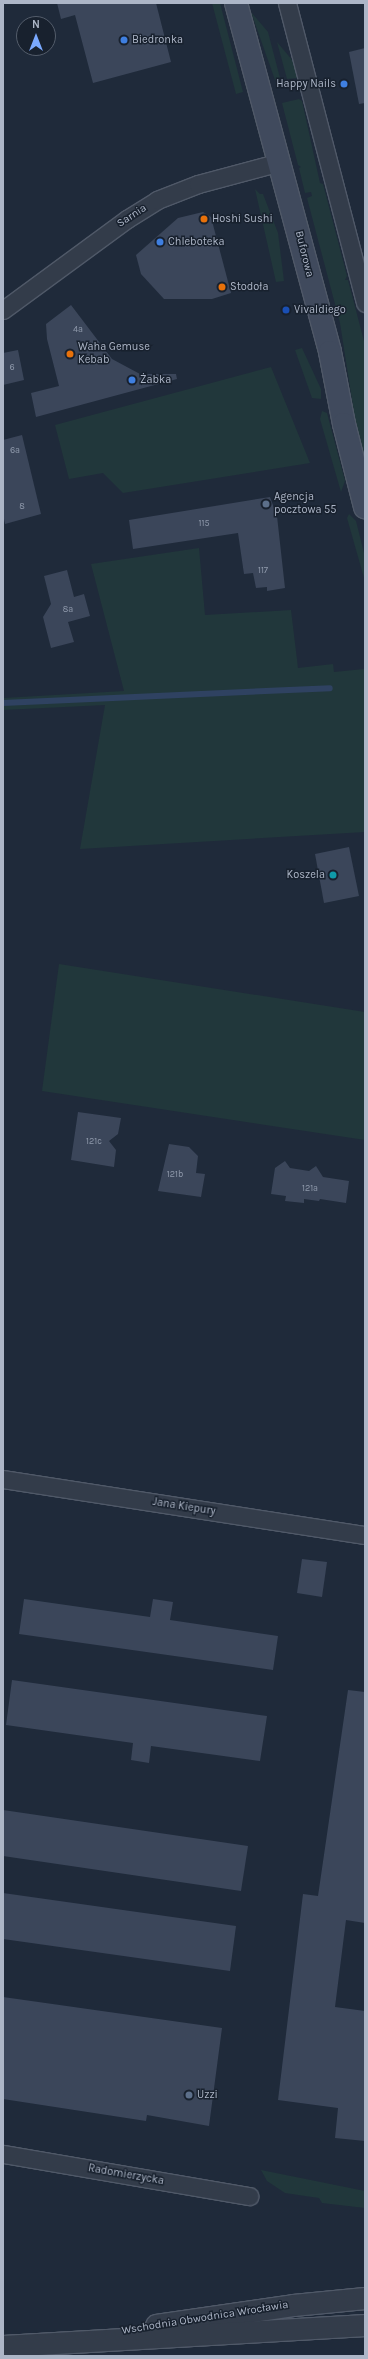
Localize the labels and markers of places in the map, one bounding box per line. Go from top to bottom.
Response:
place label: Biedronka [132,33,183,47]
marker: Biedronka [119,35,129,45]
place label: Happy Nails [276,77,336,91]
marker: Happy Nails [339,79,349,89]
place label: Hoshi Sushi [212,212,273,226]
marker: Hoshi Sushi [199,214,209,224]
place label: Chleboteka [168,235,225,249]
marker: Chleboteka [155,237,165,247]
place label: Stodoła [230,280,268,294]
marker: Stodoła [217,282,227,292]
place label: Vivaldiego [294,303,346,317]
marker: Vivaldiego [281,305,291,315]
place label: Waha Gemuse Kebab [78,341,150,367]
marker: Waha Gemuse Kebab [65,349,75,359]
place label: Żabka [140,373,171,387]
marker: Żabka [127,375,137,385]
place label: Agencja pocztowa 55 [274,491,337,517]
marker: Agencja pocztowa 55 [261,499,271,509]
place label: Koszela [287,868,325,882]
marker: Koszela [328,870,338,880]
place label: Uzzi [197,2088,218,2102]
marker: Uzzi [184,2090,194,2100]

